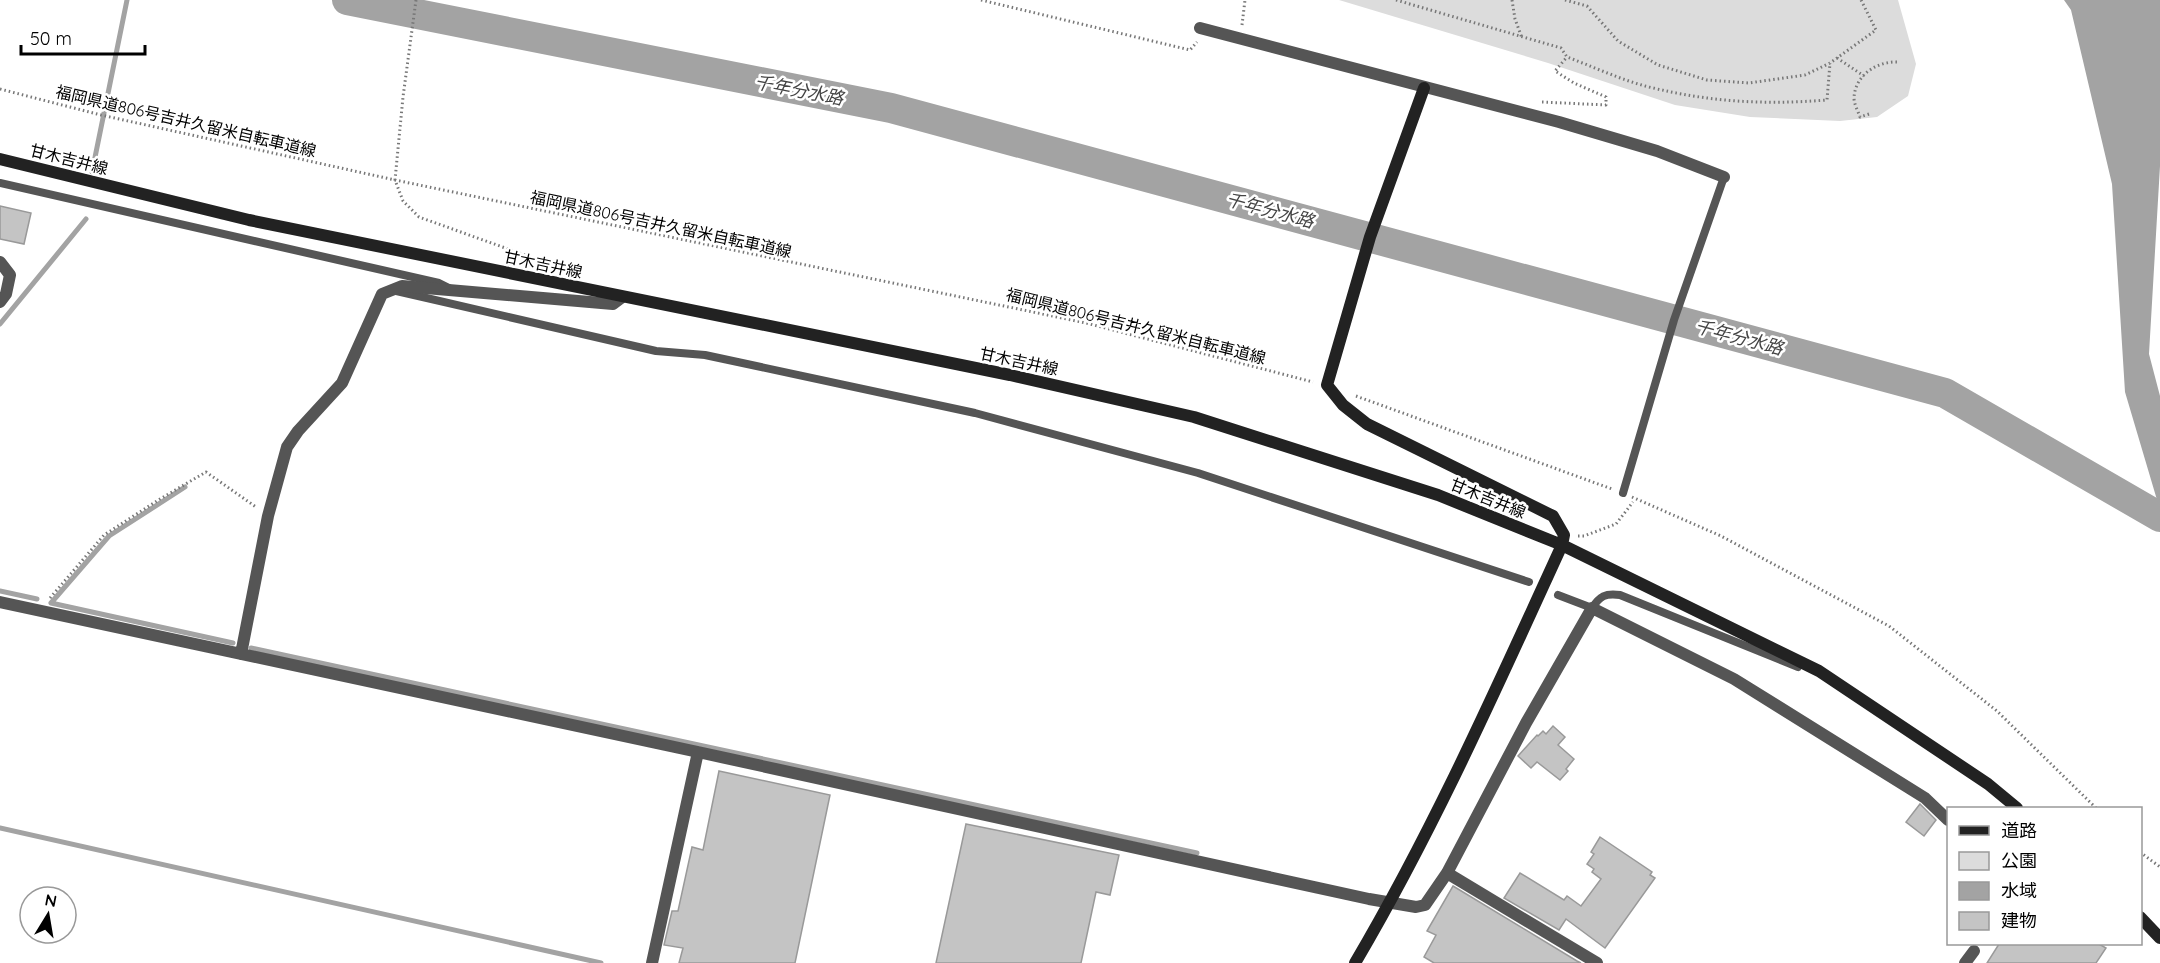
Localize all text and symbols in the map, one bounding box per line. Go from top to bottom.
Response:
scale bar [21,18,146,56]
text: 50 m [30,27,72,50]
water label: 千年分水路 [753,70,847,110]
street label: 福岡県道806号吉井久留米自転車道線 [54,81,318,161]
street label: 甘木吉井線 [28,140,110,178]
street label: 福岡県道806号吉井久留米自転車道線 [528,186,794,262]
water label: 千年分水路 [1224,187,1318,233]
street label: 甘木吉井線 [502,246,584,282]
street label: 福岡県道806号吉井久留米自転車道線 [1004,284,1268,368]
water label: 千年分水路 [1693,314,1787,360]
street label: 甘木吉井線 [978,343,1060,379]
street label: 甘木吉井線 [1447,474,1529,522]
legend [1947,807,2142,945]
text: 道路 [2001,819,2037,842]
text: 公園 [2001,849,2037,872]
text: 水域 [2001,879,2037,902]
north arrow [18,885,78,945]
text: N [43,889,59,911]
text: 建物 [2001,909,2037,932]

